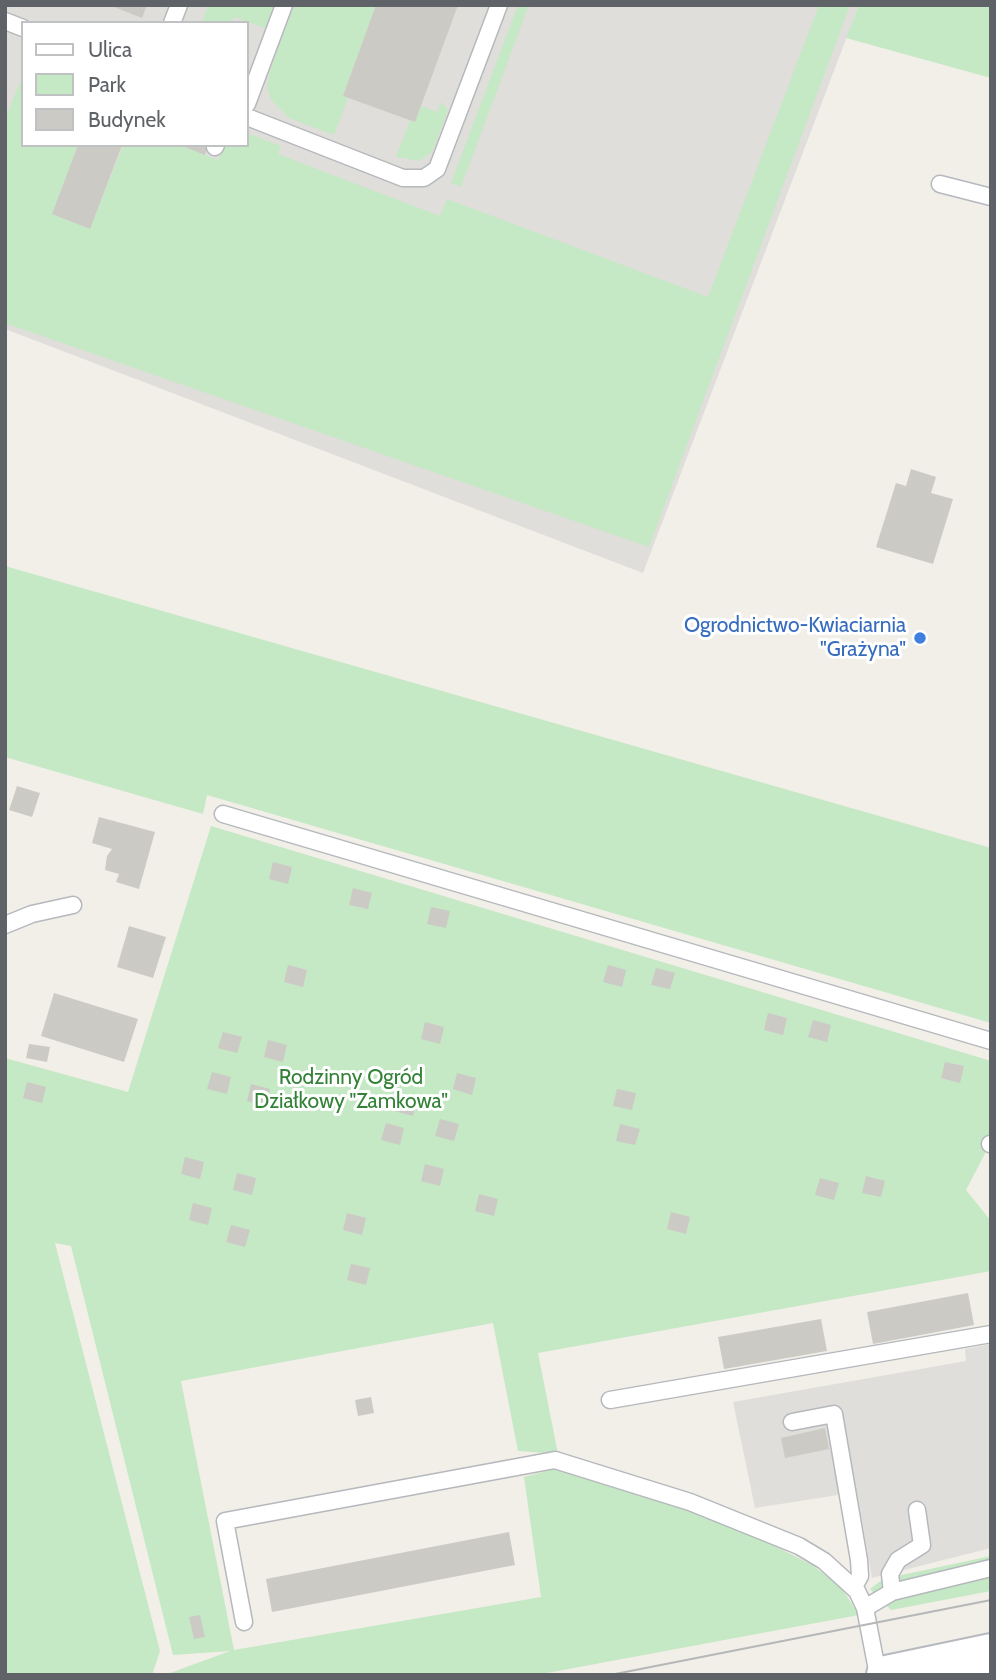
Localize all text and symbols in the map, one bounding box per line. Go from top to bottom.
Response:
legend [21,21,248,147]
text: Ulica [88,37,132,62]
text: Park [88,72,126,97]
text: Budynek [88,107,166,132]
place label: Ogrodnictwo-Kwiaciarnia "Grażyna" [684,613,906,663]
marker: Ogrodnictwo-Kwiaciarnia "Grażyna" [912,630,928,646]
park label: Rodzinny Ogród Działkowy "Zamkowa" [254,1065,448,1115]

